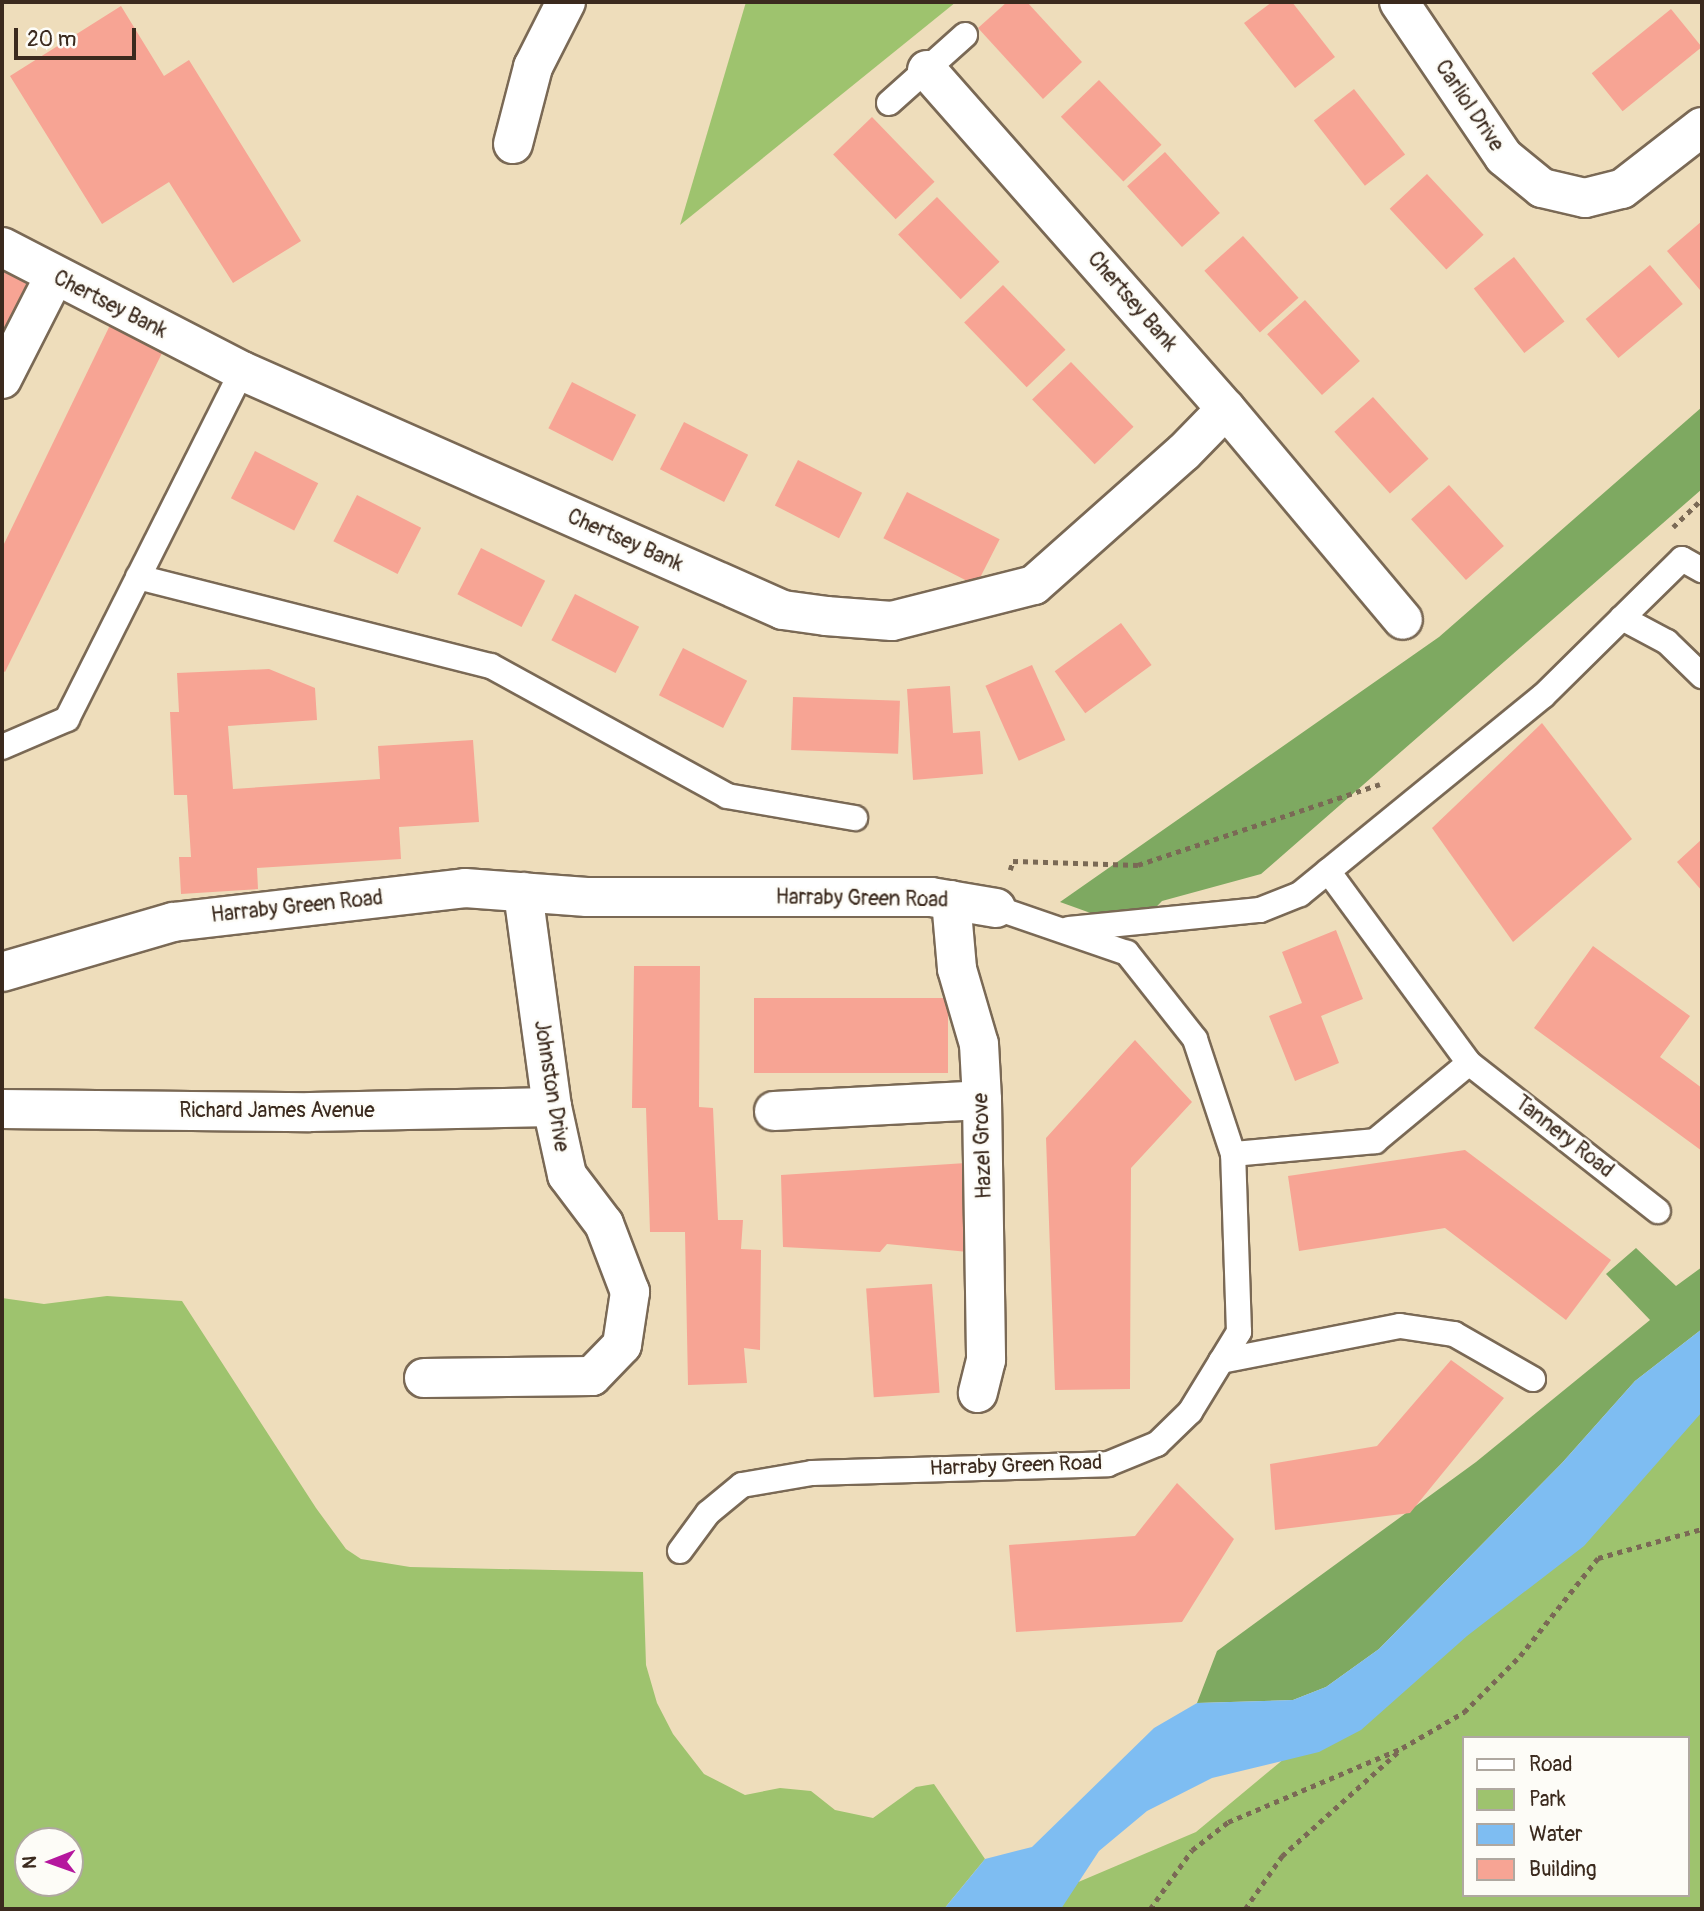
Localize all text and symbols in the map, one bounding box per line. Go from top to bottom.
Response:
scale bar [18,14,140,58]
text: 20 m [27,26,76,53]
street label: Carliol Drive [1429,56,1509,156]
street label: Chertsey Bank [1082,247,1182,357]
street label: Chertsey Bank [49,266,171,344]
street label: Chertsey Bank [563,504,687,578]
street label: Harraby Green Road [210,885,384,929]
street label: Harraby Green Road [775,885,949,913]
street label: Johnston Drive [528,1018,574,1154]
street label: Tannery Road [1510,1091,1618,1183]
street label: Hazel Grove [969,1093,997,1199]
street label: Richard James Avenue [179,1098,375,1124]
street label: Harraby Green Road [929,1450,1103,1482]
legend [1462,1736,1690,1897]
text: Road [1529,1751,1573,1778]
text: Park [1529,1786,1566,1813]
text: Water [1529,1821,1582,1848]
north arrow [14,1827,84,1897]
text: N [18,1856,42,1869]
text: Building [1529,1856,1596,1883]

